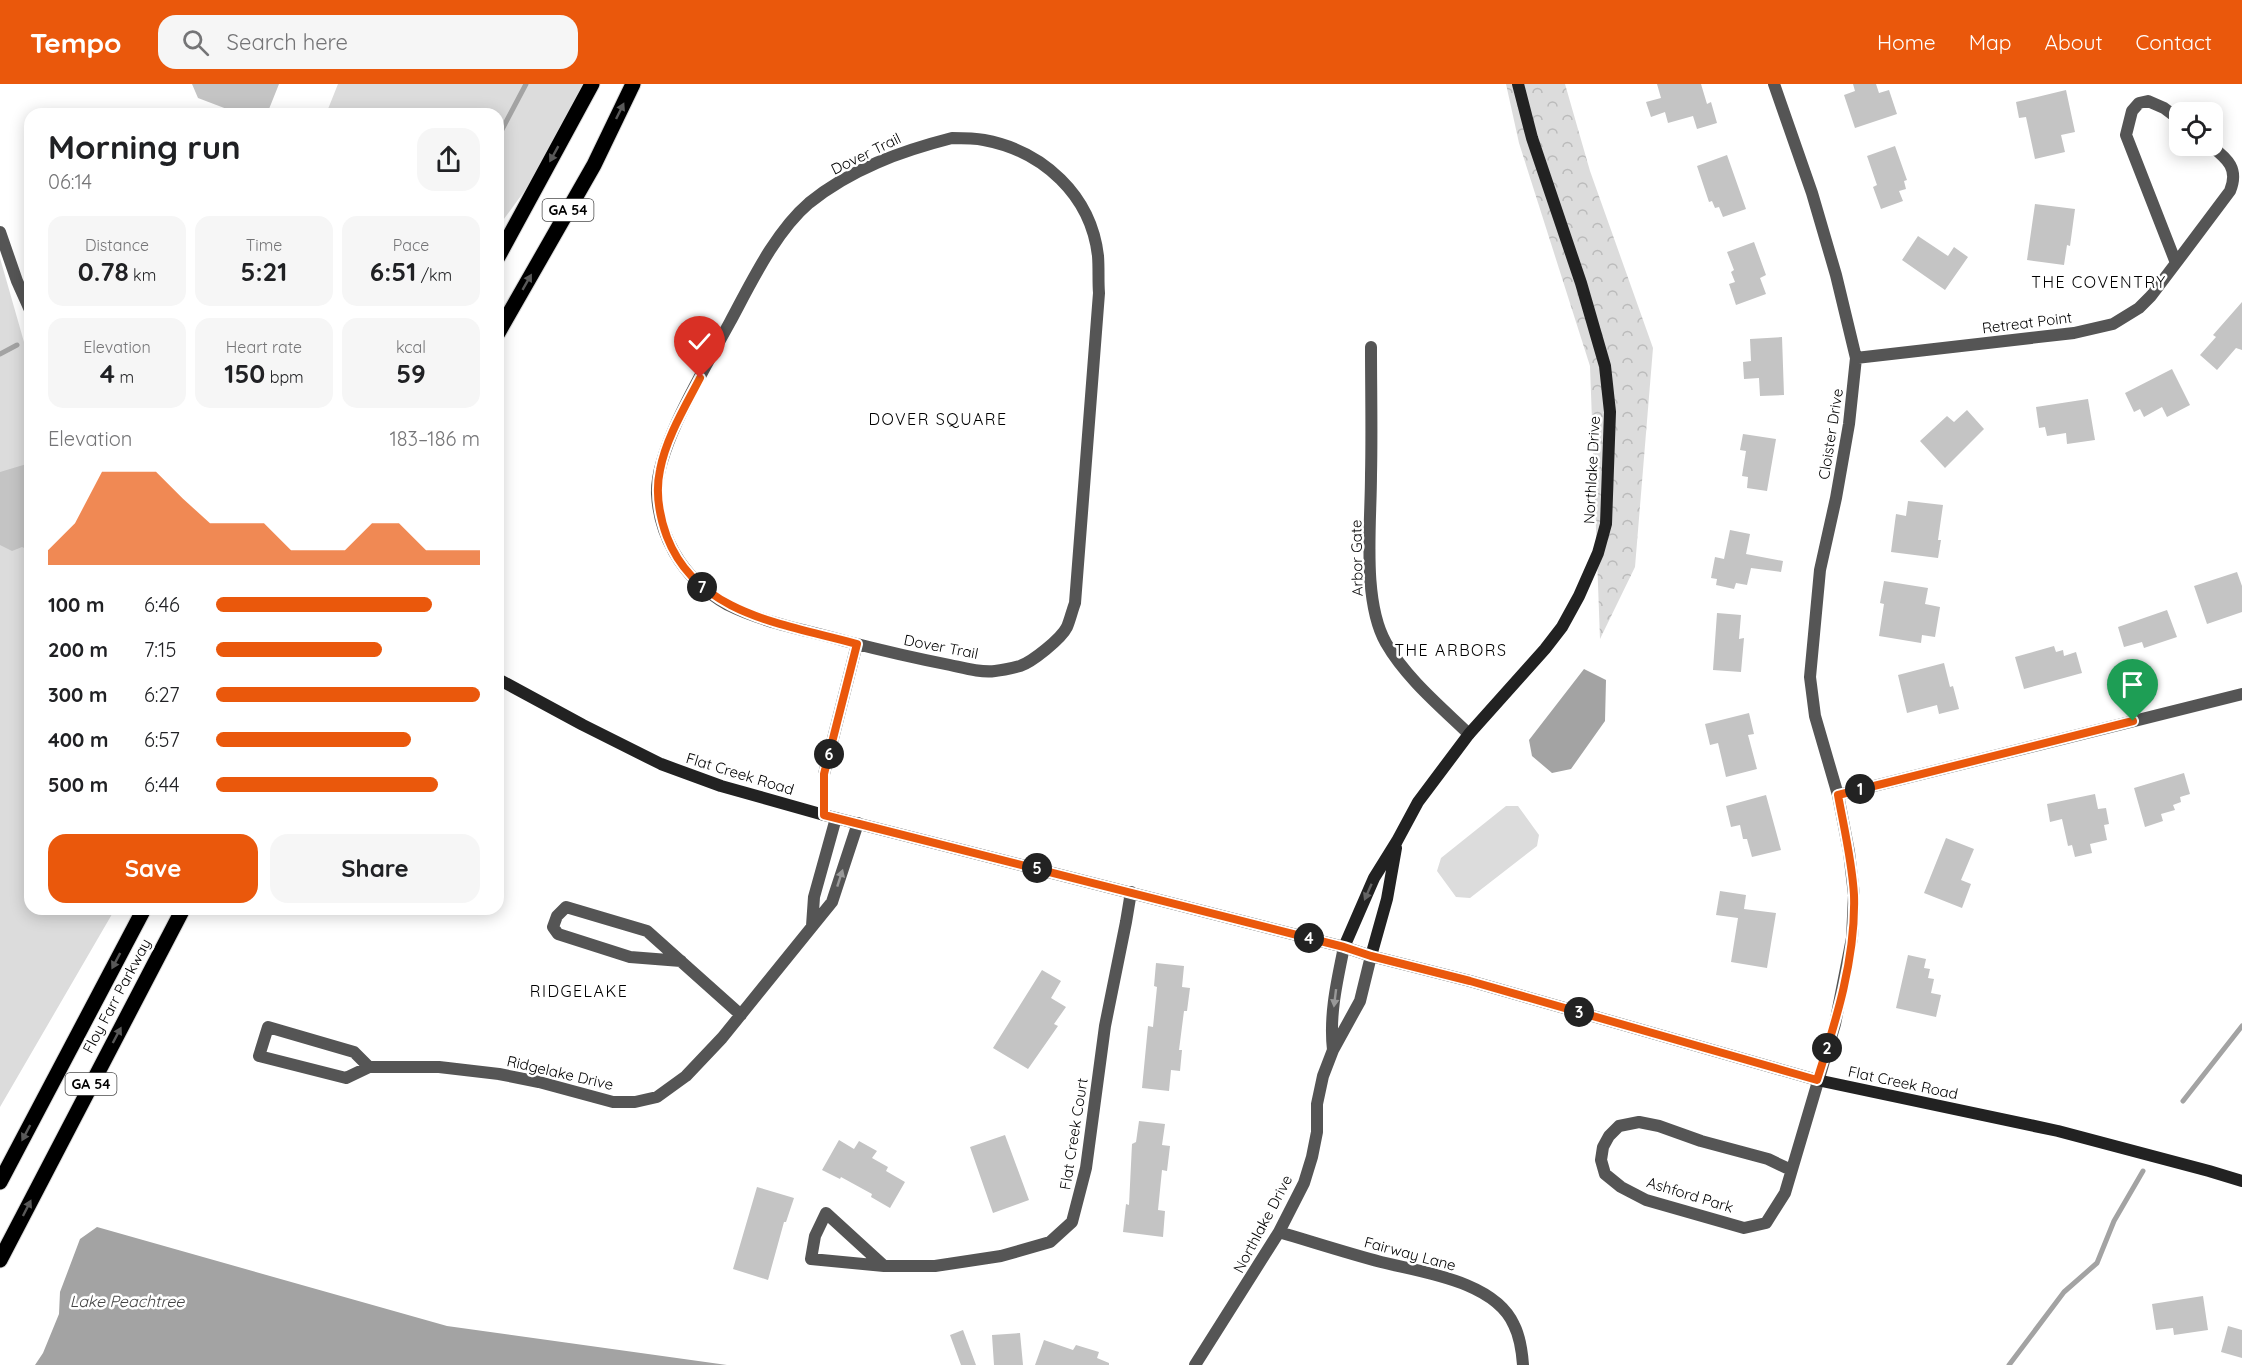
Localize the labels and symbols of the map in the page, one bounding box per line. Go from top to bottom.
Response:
one-way arrow [615,102,624,119]
street label: Dover Trail [828,128,904,179]
one-way arrow [549,146,559,163]
road number: GA 54 [542,199,594,221]
district label: THE COVENTRY [2031,272,2167,292]
one-way arrow [522,273,532,290]
street label: Retreat Point [1981,308,2073,337]
pin [674,316,725,378]
street label: Cloister Drive [1814,387,1847,481]
district label: DOVER SQUARE [868,409,1008,429]
street label: Northlake Drive [1579,415,1604,525]
street label: Arbor Gate [1346,519,1367,597]
pin: 7 [687,572,717,602]
street label: Dover Trail [902,630,980,663]
district label: THE ARBORS [1394,640,1508,660]
pin [2107,659,2158,721]
pin: 6 [814,739,844,769]
street label: Flat Creek Road [684,748,796,799]
pin: 1 [1845,774,1875,804]
pin: 5 [1022,853,1052,883]
one-way arrow [836,869,845,887]
one-way arrow [1363,883,1372,900]
pin: 4 [1294,923,1324,953]
street label: Floy Farr Parkway [78,935,155,1056]
one-way arrow [111,952,121,969]
district label: RIDGELAKE [530,981,628,1001]
one-way arrow [1330,989,1340,1008]
pin: 3 [1564,997,1594,1027]
one-way arrow [112,1026,122,1043]
pin: 2 [1812,1033,1842,1063]
street label: Ridgelake Drive [505,1051,615,1094]
street label: Flat Creek Road [1846,1062,1960,1103]
road number: GA 54 [66,1073,116,1095]
street label: Flat Creek Court [1055,1077,1092,1191]
one-way arrow [21,1125,30,1142]
street label: Northlake Drive [1229,1172,1296,1276]
street label: Ashford Park [1645,1172,1736,1217]
one-way arrow [21,1199,31,1217]
street label: Fairway Lane [1362,1232,1458,1275]
water label: Lake Peachtree [70,1291,185,1311]

